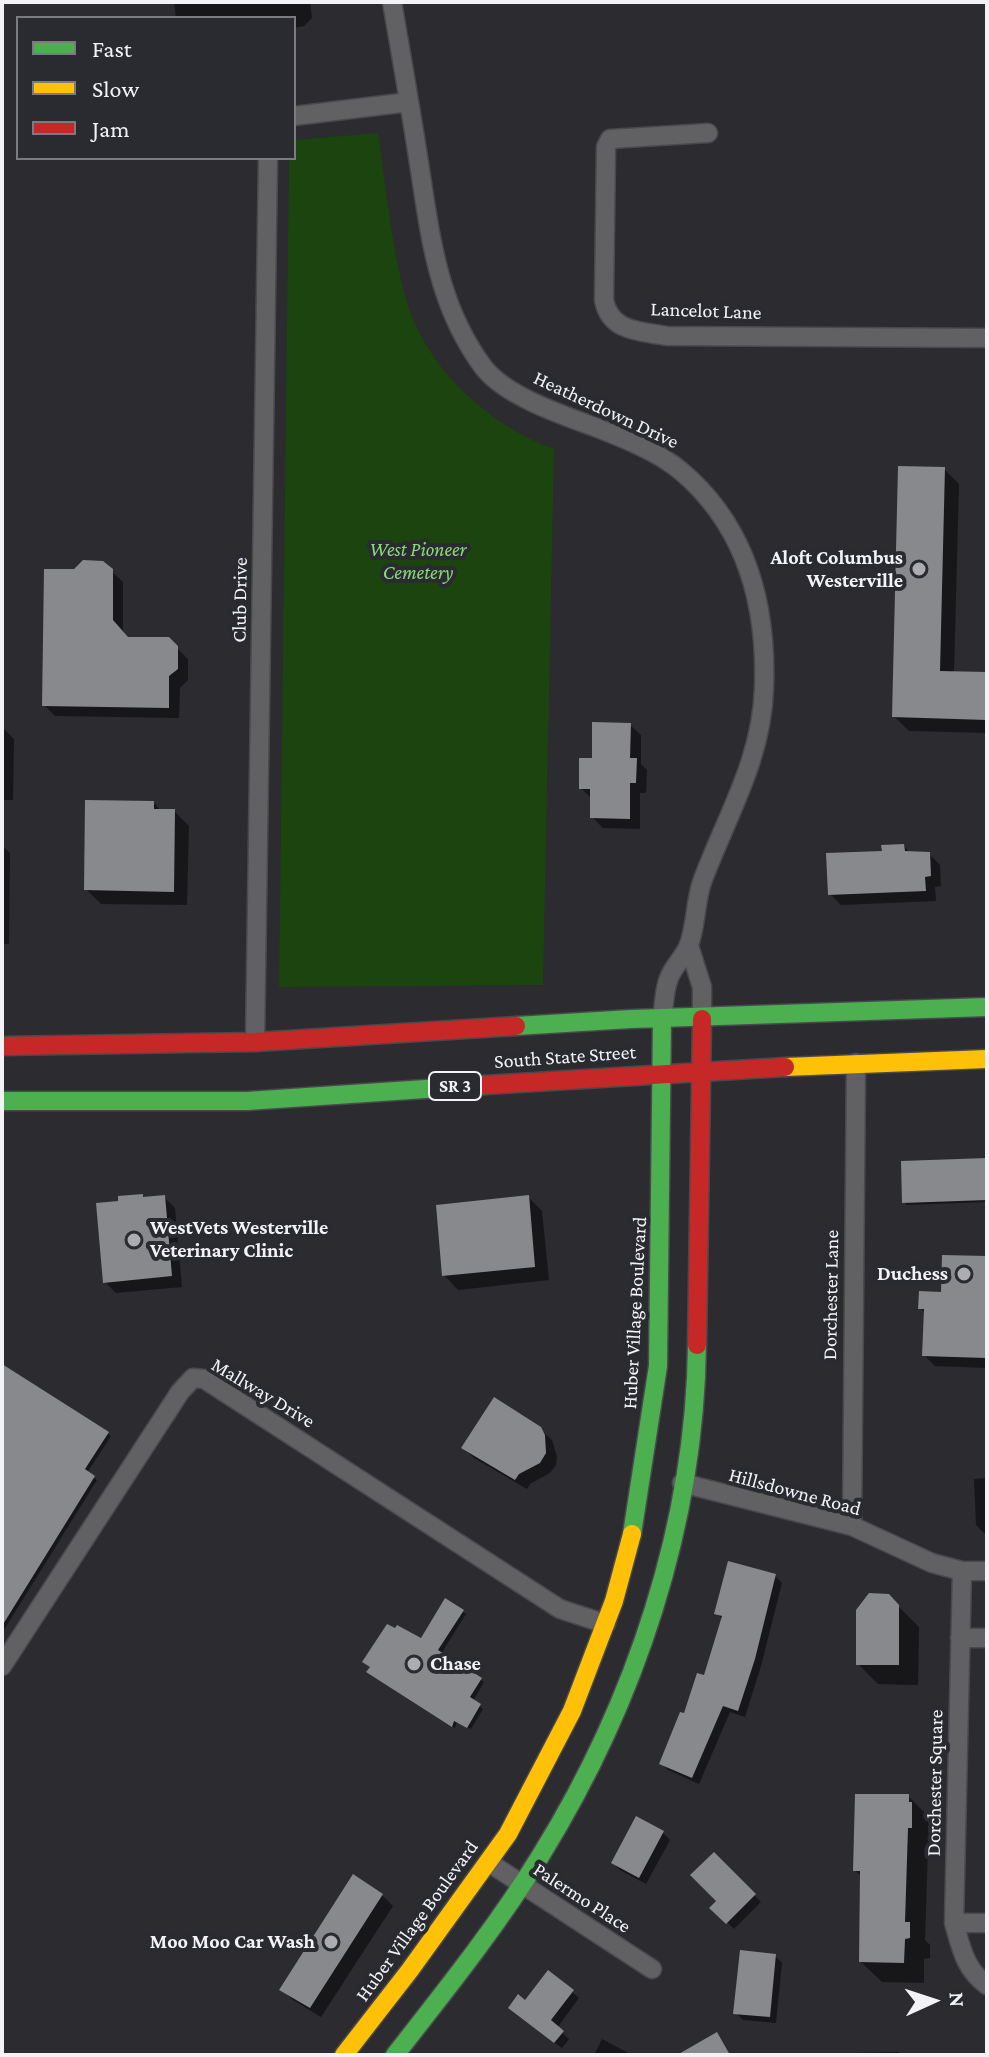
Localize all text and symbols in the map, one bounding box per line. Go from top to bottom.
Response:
legend [16,16,296,160]
text: Fast [92,35,132,62]
text: Slow [92,75,139,102]
text: Jam [92,115,130,142]
street label: Lancelot Lane [650,297,762,325]
street label: Heatherdown Drive [530,366,682,454]
park label: West Pioneer Cemetery [369,538,467,585]
place label: Aloft Columbus Westerville [770,546,903,593]
street label: Club Drive [227,557,253,643]
marker: Aloft Columbus Westerville [910,560,928,578]
street label: South State Street [493,1040,637,1074]
road number: SR 3 [429,1072,481,1100]
place label: WestVets Westerville Veterinary Clinic [150,1216,328,1263]
street label: Huber Village Boulevard [618,1216,652,1410]
street label: Dorchester Lane [818,1230,844,1360]
marker: WestVets Westerville Veterinary Clinic [125,1231,143,1249]
place label: Duchess [877,1262,948,1286]
marker: Duchess [955,1265,973,1283]
street label: Mallway Drive [207,1353,319,1433]
street label: Hillsdowne Road [726,1463,864,1521]
place label: Chase [430,1652,481,1676]
marker: Chase [405,1655,423,1673]
street label: Dorchester Square [922,1710,948,1856]
street label: Huber Village Boulevard [351,1836,483,2006]
street label: Palermo Place [529,1858,635,1938]
place label: Moo Moo Car Wash [150,1930,315,1954]
marker: Moo Moo Car Wash [322,1933,340,1951]
north arrow [893,1961,973,2041]
text: N [945,1992,970,2008]

